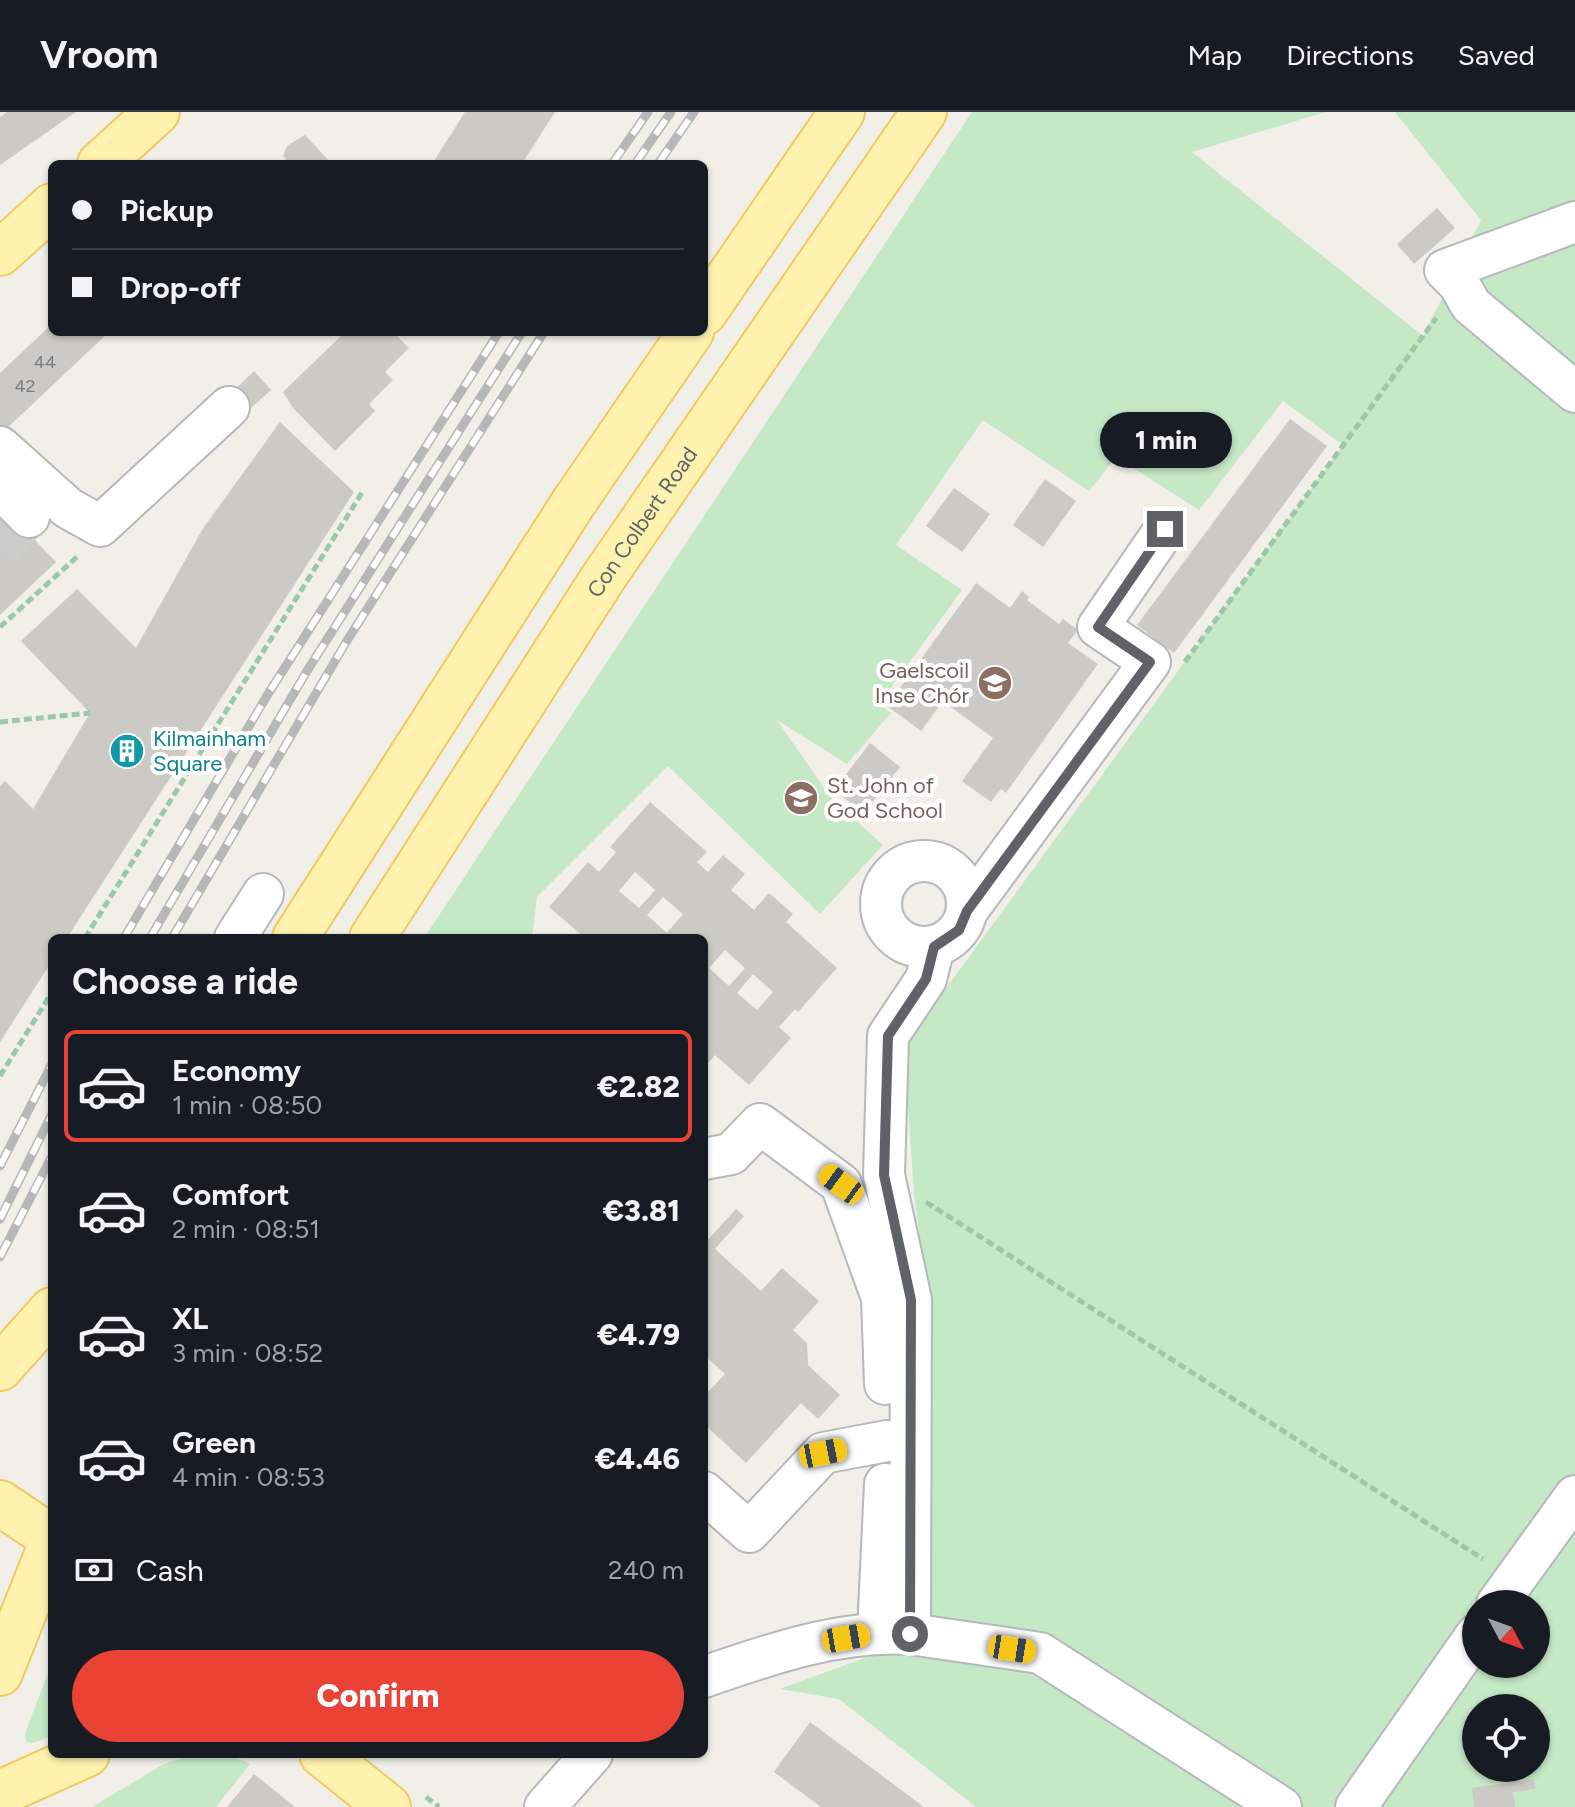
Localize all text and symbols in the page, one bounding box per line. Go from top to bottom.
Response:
text: Vroom [40,32,158,78]
text: Map [1188,38,1242,72]
text: Directions [1286,38,1414,72]
text: Saved [1458,38,1535,72]
text: Pickup [120,192,214,229]
text: Drop-off [120,269,241,306]
house number: 44 [34,351,56,373]
house number: 42 [14,375,36,397]
callout: 1 min [1099,413,1231,469]
text: 1 min [1135,424,1197,456]
street label: Con Colbert Road [581,441,703,602]
route end [1147,511,1183,547]
place label: Gaelscoil Inse Chór [875,657,970,709]
school or university icon: Gaelscoil Inse Chór [976,664,1014,702]
place label: Kilmainham Square [153,725,266,777]
building icon: Kilmainham Square [108,732,146,770]
place label: St. John of God School [827,772,943,824]
school or university icon: St. John of God School [782,779,820,817]
text: Choose a ride [72,960,298,1003]
icon: car [76,1050,148,1122]
text: Economy [172,1052,301,1089]
text: €2.82 [597,1068,680,1105]
text: 1 min · 08:50 [172,1089,322,1121]
car [815,1160,867,1208]
icon: car [76,1174,148,1246]
text: Comfort [172,1176,290,1213]
text: €3.81 [603,1192,680,1229]
text: 2 min · 08:51 [172,1213,320,1245]
icon: car [76,1298,148,1370]
text: XL [172,1300,208,1337]
text: €4.79 [597,1316,680,1353]
text: 3 min · 08:52 [172,1337,323,1369]
icon: car [76,1422,148,1494]
text: Green [172,1424,256,1461]
car [797,1437,849,1469]
text: €4.46 [595,1440,680,1477]
text: 4 min · 08:53 [172,1461,325,1493]
icon: cash [72,1548,116,1592]
text: Cash [136,1552,204,1589]
text: 240 m [608,1554,684,1586]
north arrow [1462,1590,1550,1678]
map controls [1462,1590,1550,1782]
route start [892,1616,928,1652]
car [820,1622,872,1654]
car [986,1633,1038,1665]
button: Confirm [72,1650,684,1742]
button: locate [1462,1694,1550,1782]

